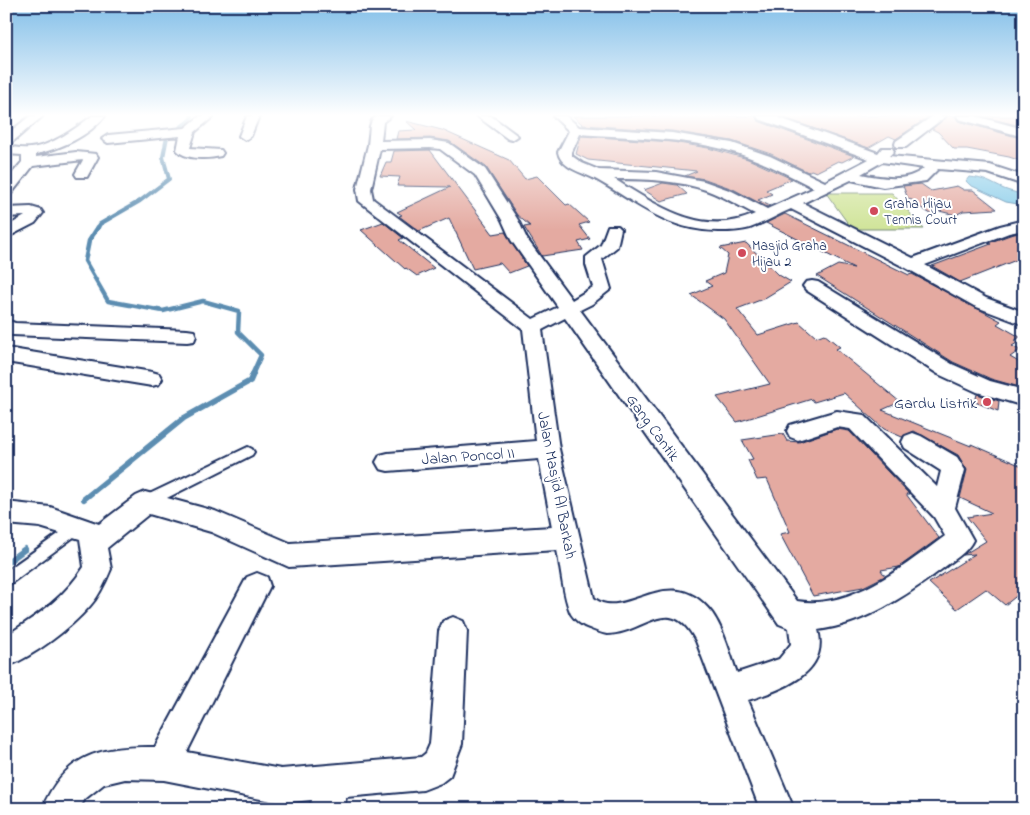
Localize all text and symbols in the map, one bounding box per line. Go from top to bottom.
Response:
place label: Graha Hijau Tennis Court [884,194,958,231]
marker: Graha Hijau Tennis Court [868,205,880,217]
place label: Masjid Graha Hijau 2 [752,236,827,273]
marker: Masjid Graha Hijau 2 [736,247,748,259]
street label: Gang Cantik [620,389,686,468]
place label: Gardu Listrik [894,392,978,416]
marker: Gardu Listrik [981,396,993,408]
street label: Jalan Masjid Al Barkah [530,410,582,561]
street label: Jalan Poncol II [421,442,516,472]

